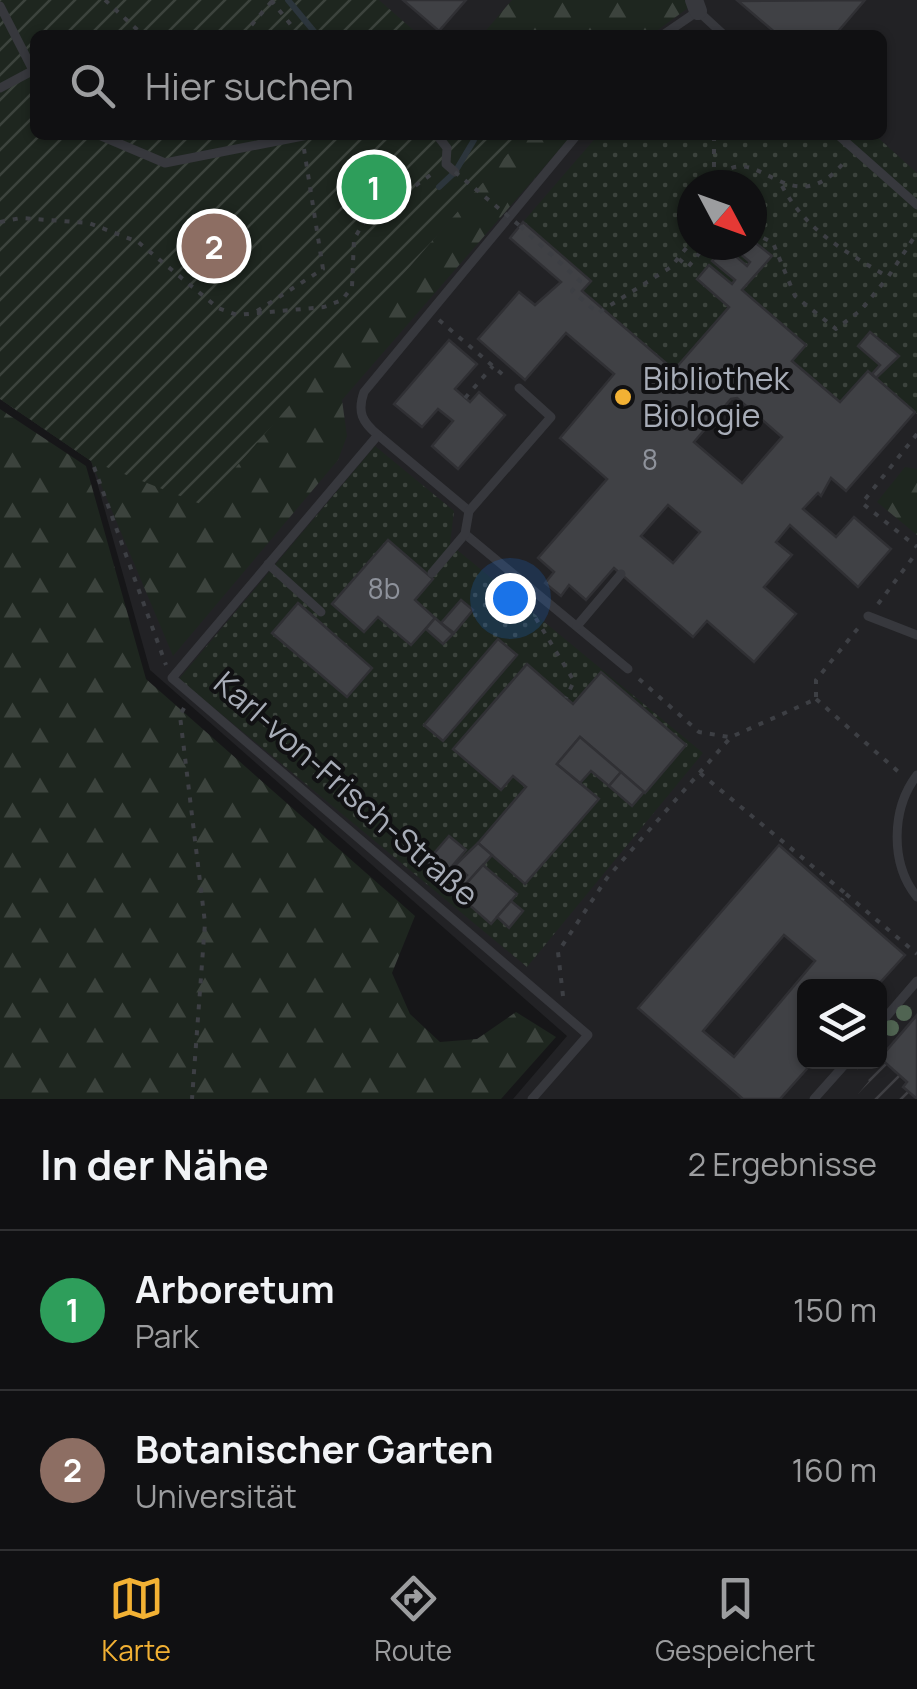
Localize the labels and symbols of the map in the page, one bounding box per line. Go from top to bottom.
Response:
pin: 1 [342,150,406,224]
north arrow [677,170,767,260]
pin: 2 [182,208,246,284]
place label: Bibliothek Biologie [643,356,790,437]
marker: Bibliothek Biologie [612,386,634,408]
house number: 8 [642,440,658,478]
house number: 8b [368,569,400,607]
your location [485,573,536,624]
street label: Karl-von-Frisch-Straße [205,661,488,916]

